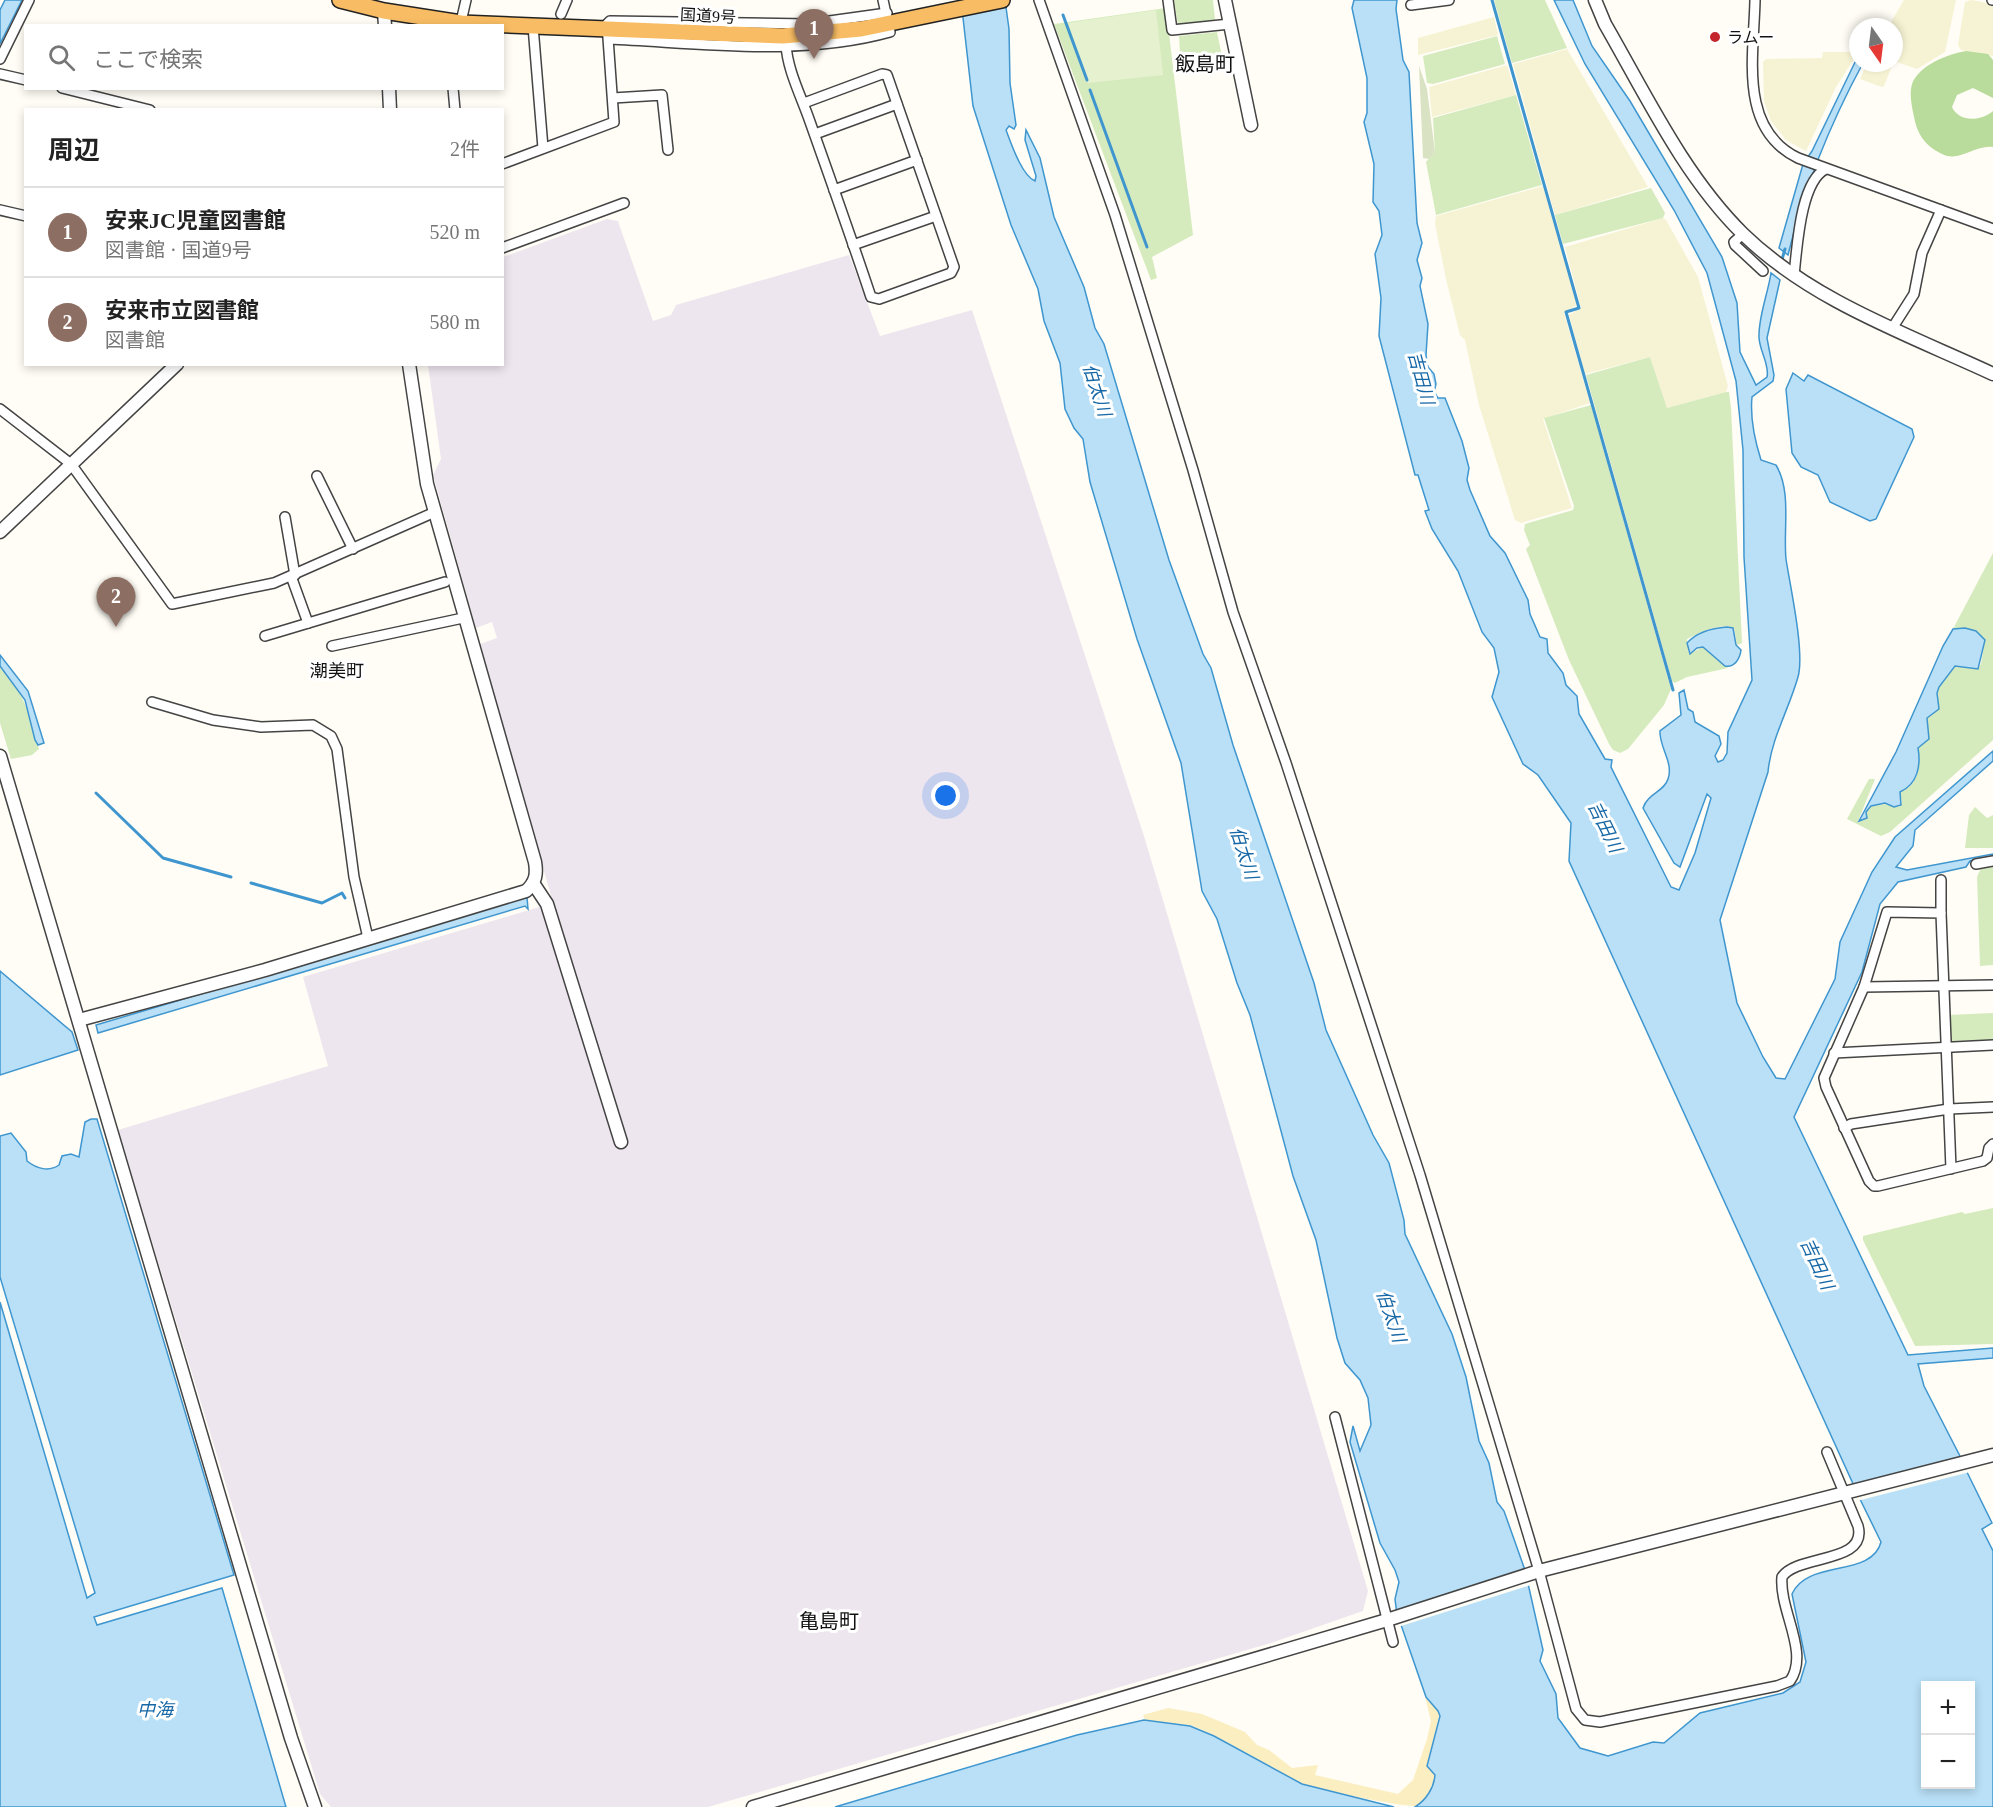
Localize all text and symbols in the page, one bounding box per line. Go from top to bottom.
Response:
street label: 国道9号 [680,6,736,26]
pin: 1 [794,10,834,59]
north arrow [1849,18,1903,72]
search box [24,24,504,90]
place label: ラムー [1727,29,1775,46]
marker: ラムー [1708,30,1722,44]
icon: search [45,41,78,74]
text: ここで検索 [93,47,203,72]
district label: 飯島町 [1175,53,1235,75]
text: 周辺 [48,136,100,165]
text: 2件 [450,138,480,160]
text: 安来JC児童図書館 [105,208,286,233]
text: 1 [63,221,73,243]
text: 520 m [429,221,480,243]
text: 図書館 · 国道9号 [105,239,252,261]
text: 安来市立図書館 [105,298,259,323]
text: 2 [63,311,73,333]
text: 580 m [429,311,480,333]
text: 図書館 [105,329,165,351]
water label: 吉田川 [1404,349,1438,409]
water label: 伯太川 [1079,361,1115,421]
pin: 2 [96,578,136,627]
district label: 潮美町 [310,661,364,681]
your location [931,781,960,810]
water label: 吉田川 [1584,798,1627,857]
water label: 伯太川 [1226,824,1262,884]
water label: 吉田川 [1797,1235,1838,1295]
water label: 伯太川 [1373,1287,1410,1347]
district label: 亀島町 [799,1610,859,1632]
map controls [1921,1681,1975,1789]
button: + [1921,1681,1975,1735]
water label: 中海 [137,1700,176,1720]
button: − [1921,1735,1975,1789]

